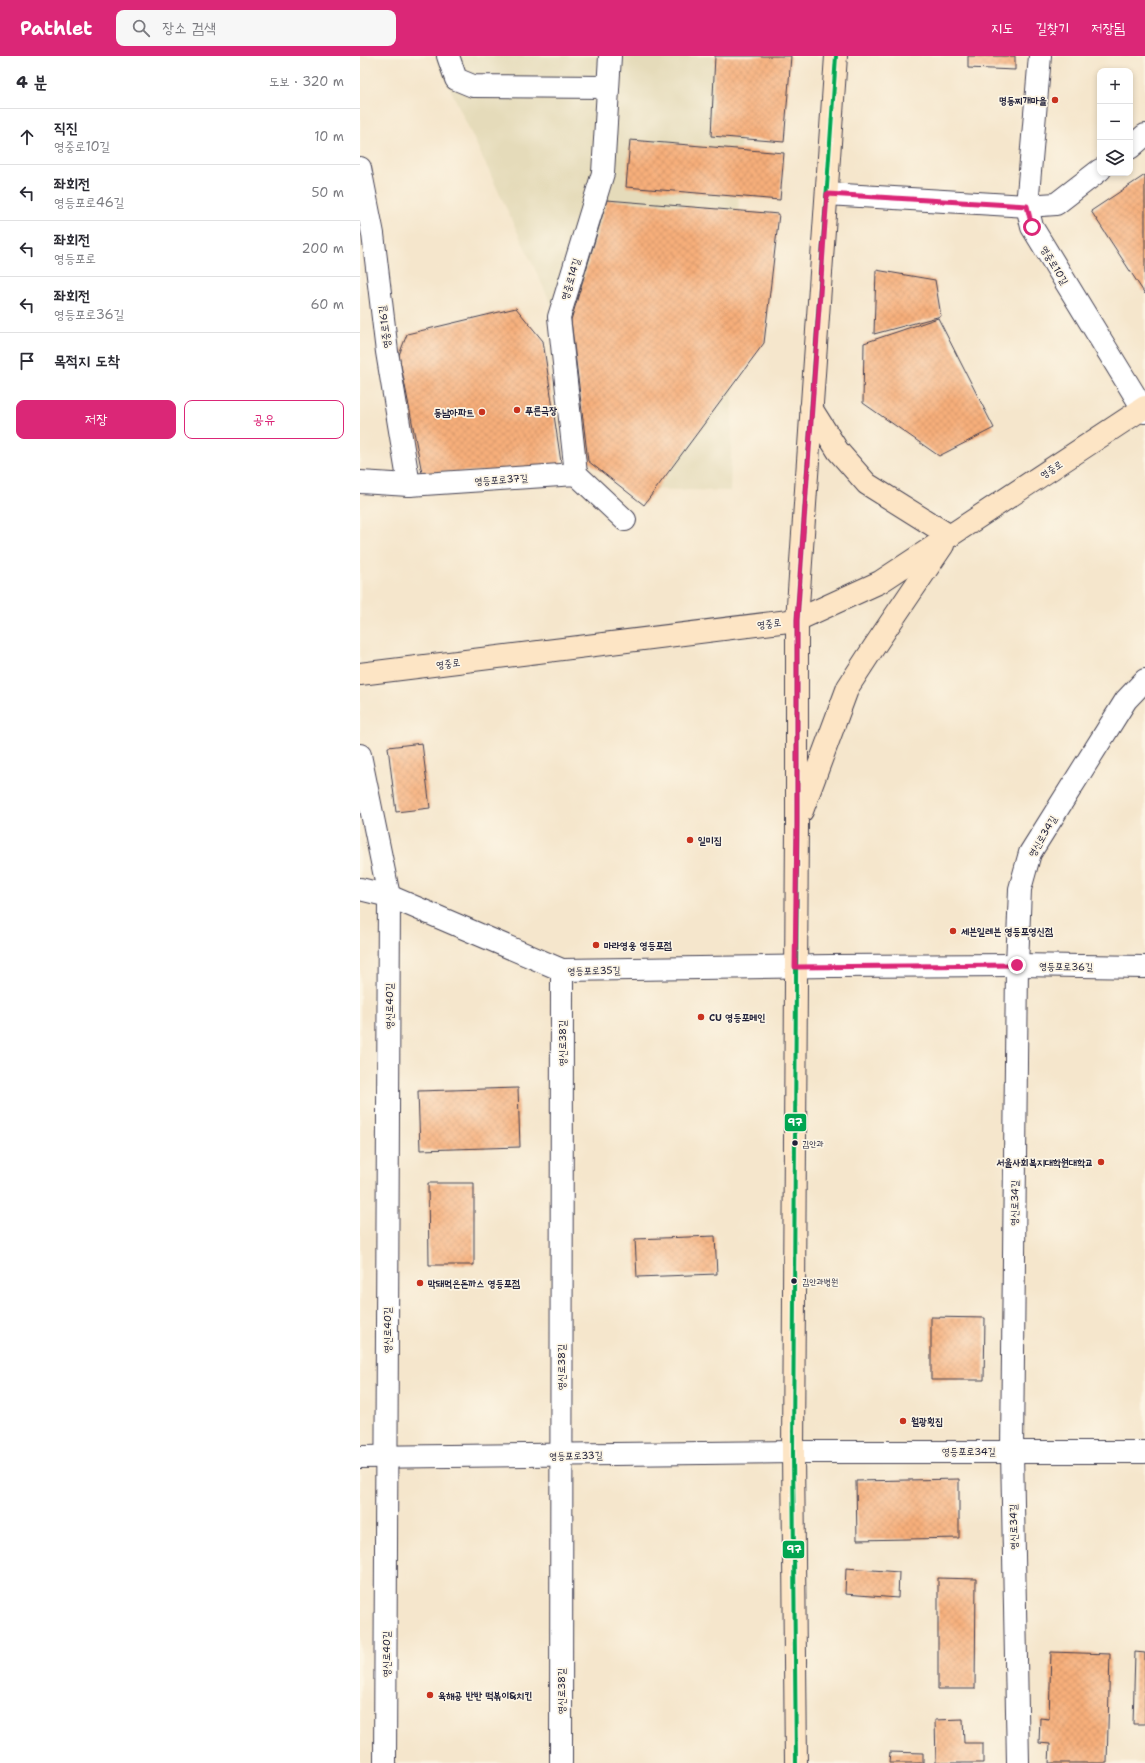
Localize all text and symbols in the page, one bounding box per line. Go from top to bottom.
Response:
search box [116,10,396,46]
text: Pathlet [20,16,92,41]
icon: search [130,17,152,39]
text: 장소 검색 [162,18,216,38]
text: 지도 [991,19,1013,37]
text: 길찾기 [1035,19,1069,37]
text: 저장됨 [1091,19,1125,37]
map controls [1097,68,1133,176]
button: + [1097,68,1133,104]
text: 4 분 [16,71,47,93]
text: 도보 · 320 m [269,73,344,90]
place label: 명동찌개마을 [999,94,1047,107]
marker: 명동찌개마을 [1050,95,1060,105]
button: − [1097,104,1133,140]
text: 직진 [54,118,78,138]
icon: ahead [16,126,38,148]
text: 10 m [314,128,344,145]
text: 영중로10길 [54,138,110,155]
button: layers [1097,140,1133,176]
text: 좌회전 [54,174,90,194]
icon: left [16,182,38,204]
text: 50 m [311,184,344,201]
text: 영등포로46길 [54,194,124,211]
route start [1023,218,1041,236]
text: 좌회전 [54,230,90,250]
icon: left [16,238,38,260]
text: 200 m [302,240,344,257]
street label: 영중로10길 [1038,243,1071,287]
text: 영등포로 [54,250,96,267]
street label: 영중로14길 [558,257,583,302]
text: 좌회전 [54,286,90,306]
icon: left [16,294,38,316]
text: 60 m [311,296,344,313]
street label: 영중로16길 [375,305,394,349]
text: 영등포로36길 [54,306,124,323]
icon: arrive [16,350,38,372]
text: 목적지 도착 [54,351,120,371]
button: 저장 [16,400,176,439]
button: 공유 [184,400,344,439]
place label: 푸른극장 [525,404,557,417]
marker: 푸른극장 [512,405,522,415]
place label: 동남아파트 [434,406,474,419]
marker: 동남아파트 [477,407,487,417]
street label: 영중로 [1038,457,1065,481]
street label: 영등포로37길 [474,471,528,488]
street label: 영중로 [756,616,782,631]
street label: 영중로 [435,656,461,671]
street label: 영신로34길 [1025,813,1060,859]
place label: 일미집 [698,834,722,847]
marker: 일미집 [685,835,695,845]
place label: 세븐일레븐 영등포영신점 [961,925,1053,938]
marker: 세븐일레븐 영등포영신점 [948,926,958,936]
place label: 마라영웅 영등포점 [604,939,672,952]
marker: 마라영웅 영등포점 [591,940,601,950]
route end [1008,956,1026,974]
street label: 영등포로36길 [1039,960,1093,973]
street label: 영등포로35길 [567,964,621,977]
street label: 영신로40길 [383,983,396,1029]
place label: CU 영등포메인 [709,1011,766,1024]
marker: CU 영등포메인 [696,1012,706,1022]
street label: 영신로38길 [556,1020,569,1066]
line badge: 97 [784,1113,807,1132]
text: 97 [787,1115,803,1130]
marker: 김안과 [790,1138,800,1148]
place label: 김안과 [802,1138,824,1150]
place label: 서울사회복지대학원대학교 [996,1156,1093,1169]
marker: 서울사회복지대학원대학교 [1096,1157,1106,1167]
street label: 영신로34길 [1008,1180,1021,1226]
marker: 김안과병원 [789,1276,799,1286]
place label: 김안과병원 [802,1276,838,1288]
place label: 막돼먹은돈까스 영등포점 [428,1277,520,1290]
marker: 막돼먹은돈까스 영등포점 [415,1278,425,1288]
street label: 영신로40길 [381,1307,394,1353]
street label: 영신로38길 [555,1344,568,1390]
place label: 월광횟집 [911,1415,943,1428]
marker: 월광횟집 [898,1416,908,1426]
street label: 영등포로34길 [942,1445,996,1458]
street label: 영등포로33길 [549,1449,603,1462]
street label: 영신로34길 [1007,1504,1020,1550]
line badge: 97 [782,1540,805,1559]
text: 97 [786,1542,802,1557]
street label: 영신로40길 [380,1631,393,1677]
street label: 영신로38길 [555,1668,568,1714]
place label: 육해공 반반 떡볶이&치킨 [438,1689,532,1702]
marker: 육해공 반반 떡볶이&치킨 [425,1690,435,1700]

